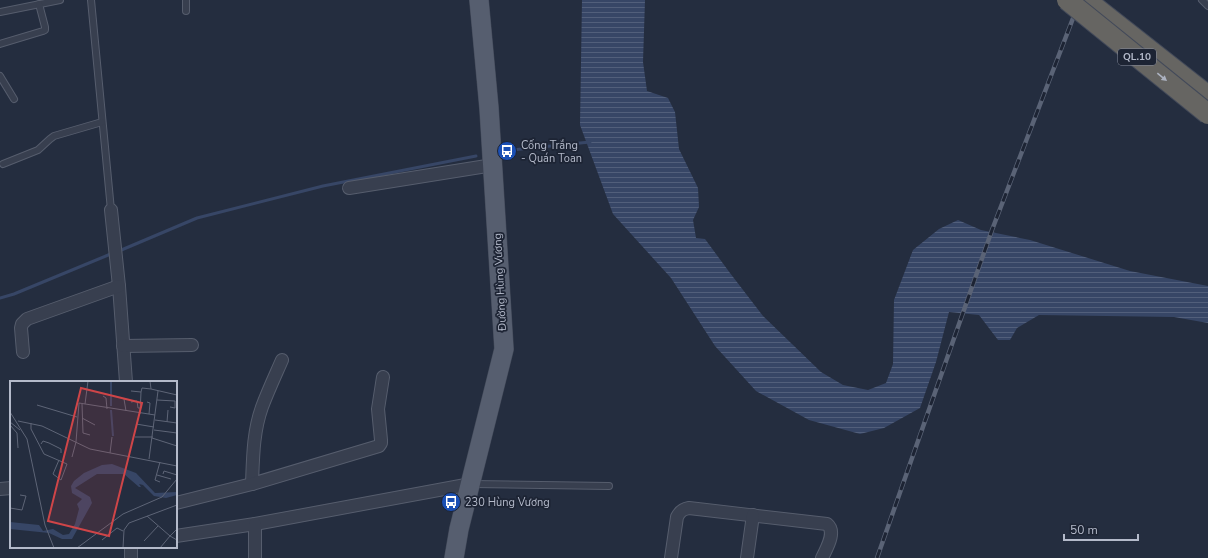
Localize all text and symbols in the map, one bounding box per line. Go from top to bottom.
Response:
road number: QL.10 [1118,49,1156,65]
one-way arrow [1157,73,1168,82]
place label: Cống Trắng - Quán Toan [521,138,582,166]
bus stop icon: Cống Trắng - Quán Toan [496,140,518,162]
street label: Đường Hùng Vương [490,233,510,332]
inset map [10,381,177,548]
bus stop icon: 230 Hùng Vương [440,491,462,513]
place label: 230 Hùng Vương [465,495,550,510]
scale bar [1064,516,1138,542]
text: 50 m [1070,522,1098,538]

